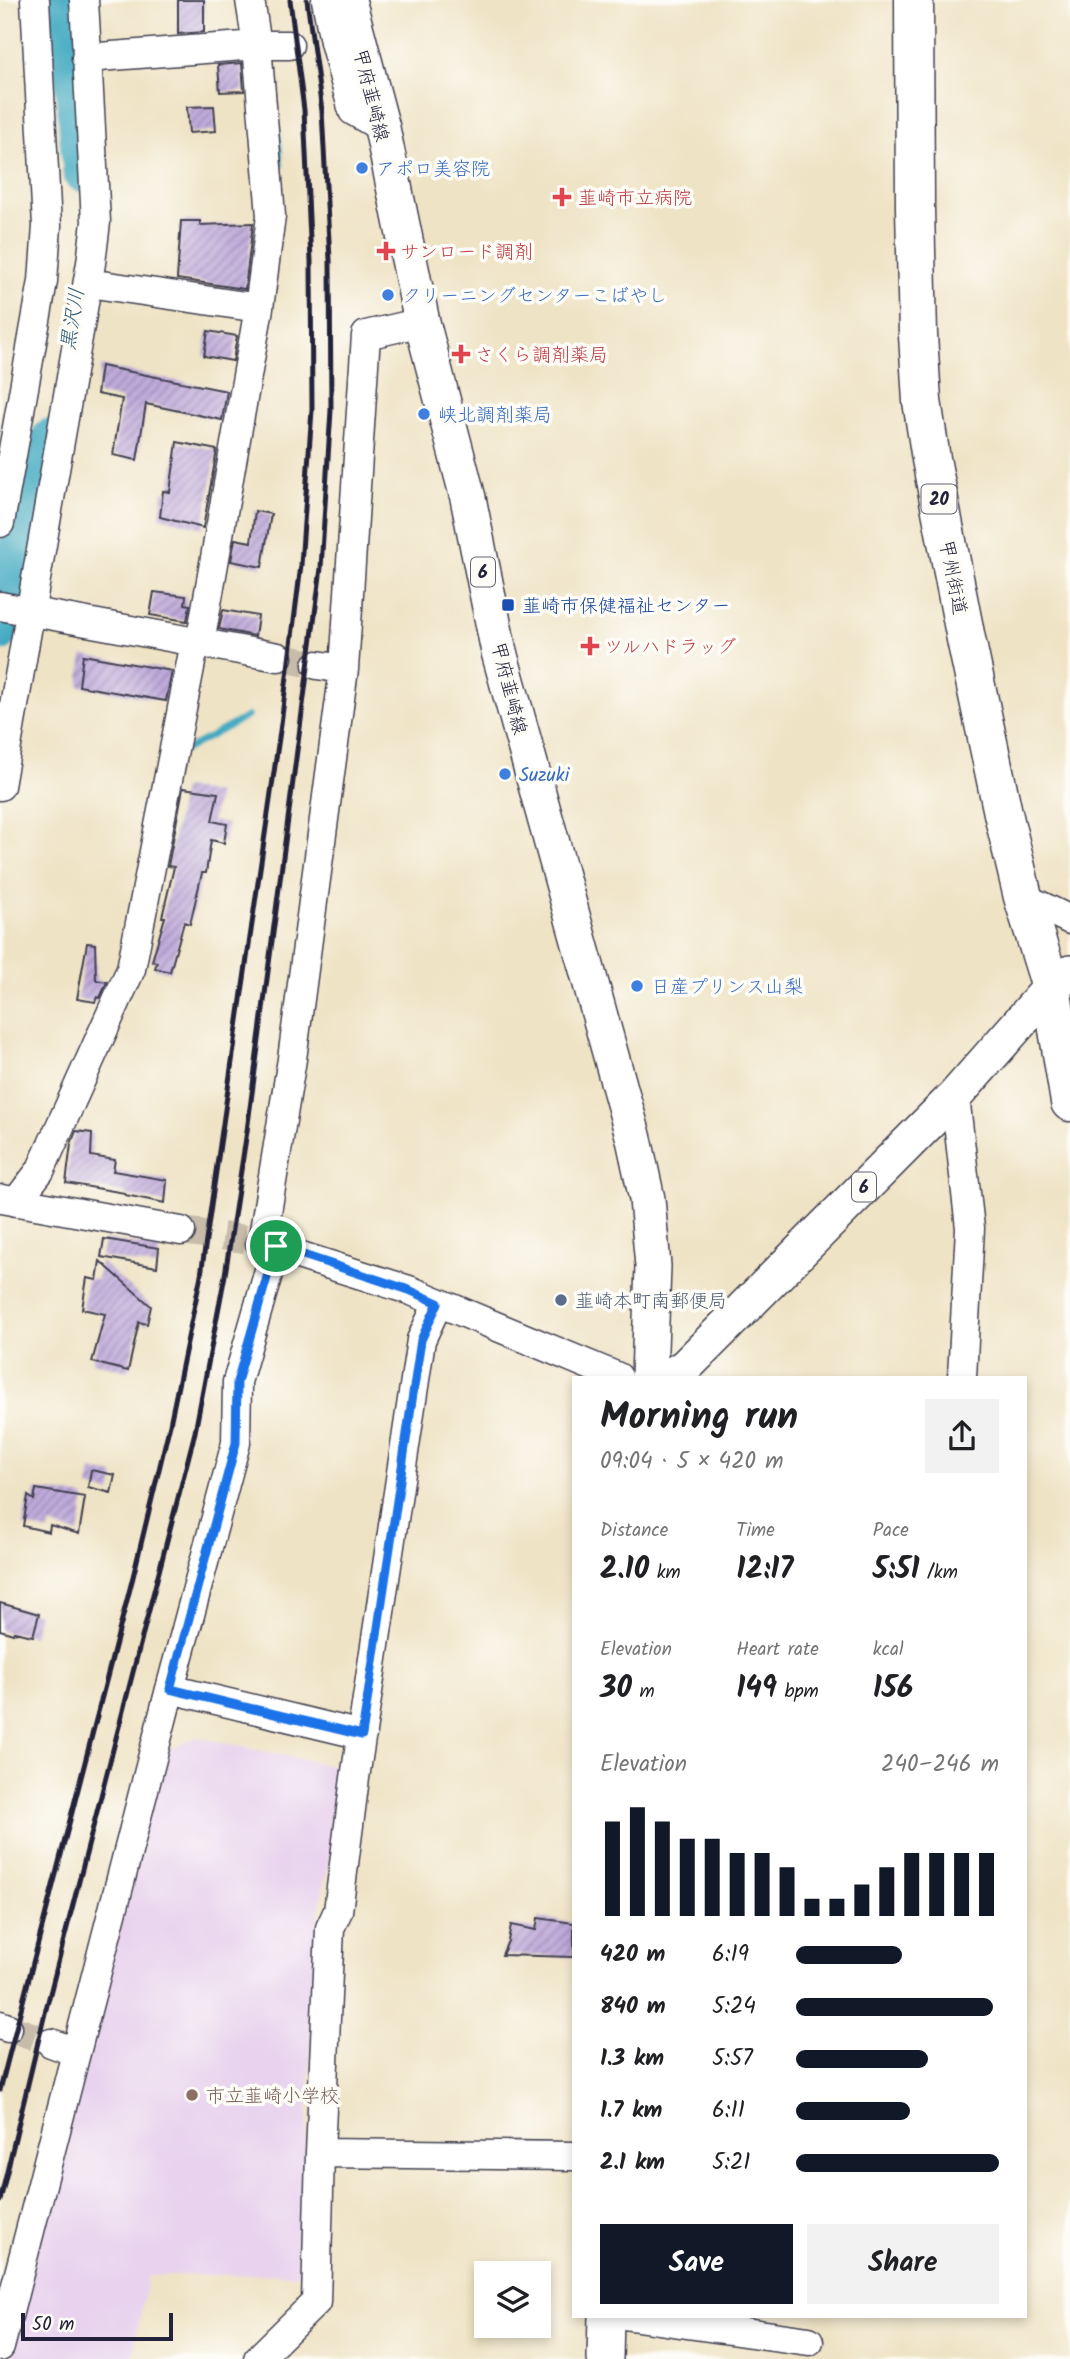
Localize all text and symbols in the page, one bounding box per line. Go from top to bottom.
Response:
street label: 甲府韮崎線 [344,46,396,145]
place label: アポロ美容院 [376,155,490,185]
marker: アポロ美容院 [354,160,370,176]
place label: 韮崎市立病院 [578,184,692,214]
marker: 韮崎市立病院 [552,187,572,207]
place label: サンロード調剤 [400,238,533,268]
marker: サンロード調剤 [378,243,394,259]
place label: クリーニングセンターこばやし [402,282,667,312]
water label: 黒沢川 [52,286,95,353]
marker: クリーニングセンターこばやし [380,287,396,303]
place label: さくら調剤薬局 [475,341,608,371]
marker: さくら調剤薬局 [453,346,469,362]
place label: 峡北調剤薬局 [438,401,552,431]
marker: 峡北調剤薬局 [416,406,432,422]
road number: 20 [922,485,956,514]
street label: 甲州街道 [930,537,974,618]
road number: 6 [471,558,495,586]
place label: 韮崎市保健福祉センター [522,592,730,622]
marker: 韮崎市保健福祉センター [500,597,516,613]
place label: ツルハドラッグ [604,633,736,663]
marker: ツルハドラッグ [582,638,598,654]
street label: 甲府韮崎線 [482,639,534,738]
place label: Suzuki [519,761,571,791]
marker: Suzuki [497,766,513,782]
place label: 日産プリンス山梨 [651,973,803,1003]
marker: 日産プリンス山梨 [629,978,645,994]
road number: 6 [852,1172,876,1202]
pin [246,1216,306,1276]
icon: arrive [257,1227,295,1265]
place label: 韮崎本町南郵便局 [575,1287,727,1317]
marker: 韮崎本町南郵便局 [553,1292,569,1308]
text: Morning run [600,1388,798,1448]
button: share [925,1399,999,1473]
text: 09:04 · 5 × 420 m [600,1444,784,1480]
text: Distance [600,1516,668,1546]
text: Time [736,1516,775,1546]
text: Pace [873,1516,909,1546]
text: 2.10 [600,1546,649,1594]
text: 12:17 [736,1546,793,1594]
text: 5:51 [873,1546,919,1594]
text: km [649,1558,681,1588]
text: /km [919,1558,958,1588]
text: Elevation [600,1635,672,1665]
text: Heart rate [736,1635,819,1665]
text: kcal [873,1635,904,1665]
text: 30 [600,1665,632,1713]
text: 149 [736,1665,777,1713]
text: 156 [873,1665,913,1713]
text: m [632,1677,655,1707]
text: bpm [777,1677,819,1707]
text: Elevation [600,1747,687,1783]
text: 240–246 m [881,1747,999,1783]
text: 420 m [600,1937,665,1973]
text: 6:19 [712,1937,749,1973]
text: 840 m [600,1989,666,2025]
text: 5:24 [712,1989,756,2025]
text: 1.3 km [600,2041,664,2077]
text: 5:57 [712,2041,753,2077]
place label: 市立韮崎小学校 [206,2082,339,2112]
marker: 市立韮崎小学校 [184,2087,200,2103]
text: 1.7 km [600,2093,662,2129]
text: 6:11 [712,2093,745,2129]
text: 2.1 km [600,2145,665,2181]
text: 5:21 [712,2145,751,2181]
button: Save [600,2224,793,2304]
button: Share [807,2224,999,2304]
map controls [474,2261,551,2338]
button: layers [474,2261,551,2338]
scale bar [21,2310,173,2342]
text: 50 m [32,2310,74,2340]

